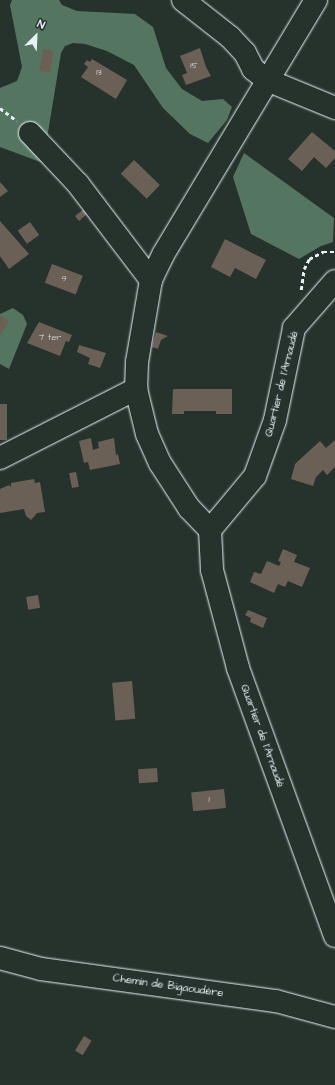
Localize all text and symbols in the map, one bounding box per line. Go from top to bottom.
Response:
north arrow [16,16,56,56]
text: N [35,16,47,33]
house number: 15 [190,61,198,71]
house number: 13 [96,68,102,78]
house number: 9 [61,274,67,284]
street label: Quartier de l'Arnaudé [262,330,302,438]
house number: 7 ter [39,333,61,343]
street label: Quartier de l'Arnaudé [237,683,287,789]
house number: 1 [208,795,210,805]
street label: Chemin de Bigaoudère [112,972,224,1000]

